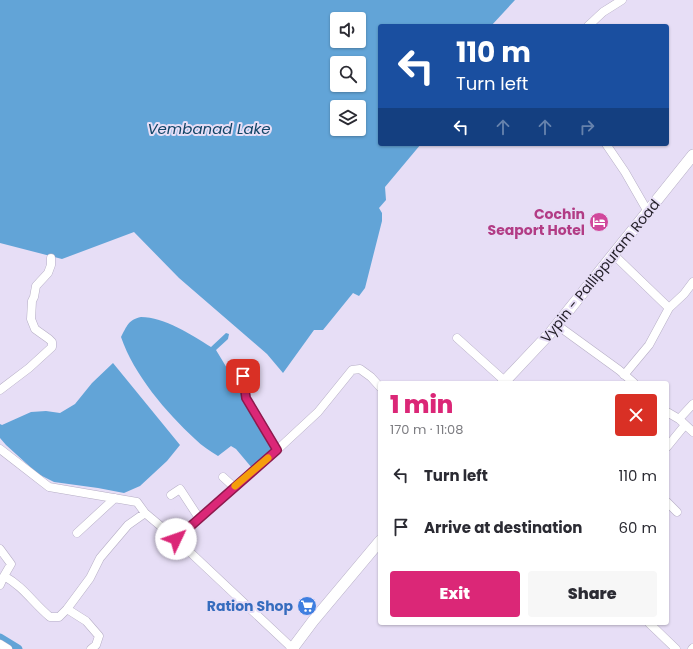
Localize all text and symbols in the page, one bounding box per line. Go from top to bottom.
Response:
map controls [330,12,366,136]
button: sound [330,12,366,48]
text: 110 m [456,33,531,72]
icon: left [390,40,442,92]
button: search [330,56,366,92]
text: Turn left [456,71,528,96]
button: layers [330,100,366,136]
icon: left [450,116,472,138]
icon: ahead [492,116,514,138]
icon: ahead [534,116,556,138]
icon: right [576,116,598,138]
water label: Vembanad Lake [147,118,271,139]
street label: Vypin - Pallippuram Road [536,195,664,347]
place label: Cochin Seaport Hotel [488,204,585,240]
hotel icon: Cochin Seaport Hotel [588,211,610,233]
pin [226,359,260,393]
icon: arrive [232,365,254,387]
text: 1 min [390,388,453,421]
button: close [615,394,657,436]
text: 170 m · 11:08 [390,420,463,439]
icon: left [390,464,412,486]
text: Turn left [424,465,488,486]
text: 110 m [619,465,657,486]
icon: arrive [390,516,412,538]
text: Arrive at destination [424,517,582,538]
text: 60 m [619,517,657,538]
position arrow [155,518,197,560]
button: Exit [390,571,520,617]
button: Share [528,571,657,617]
supermarket icon: Ration Shop [296,595,318,617]
place label: Ration Shop [207,596,293,616]

